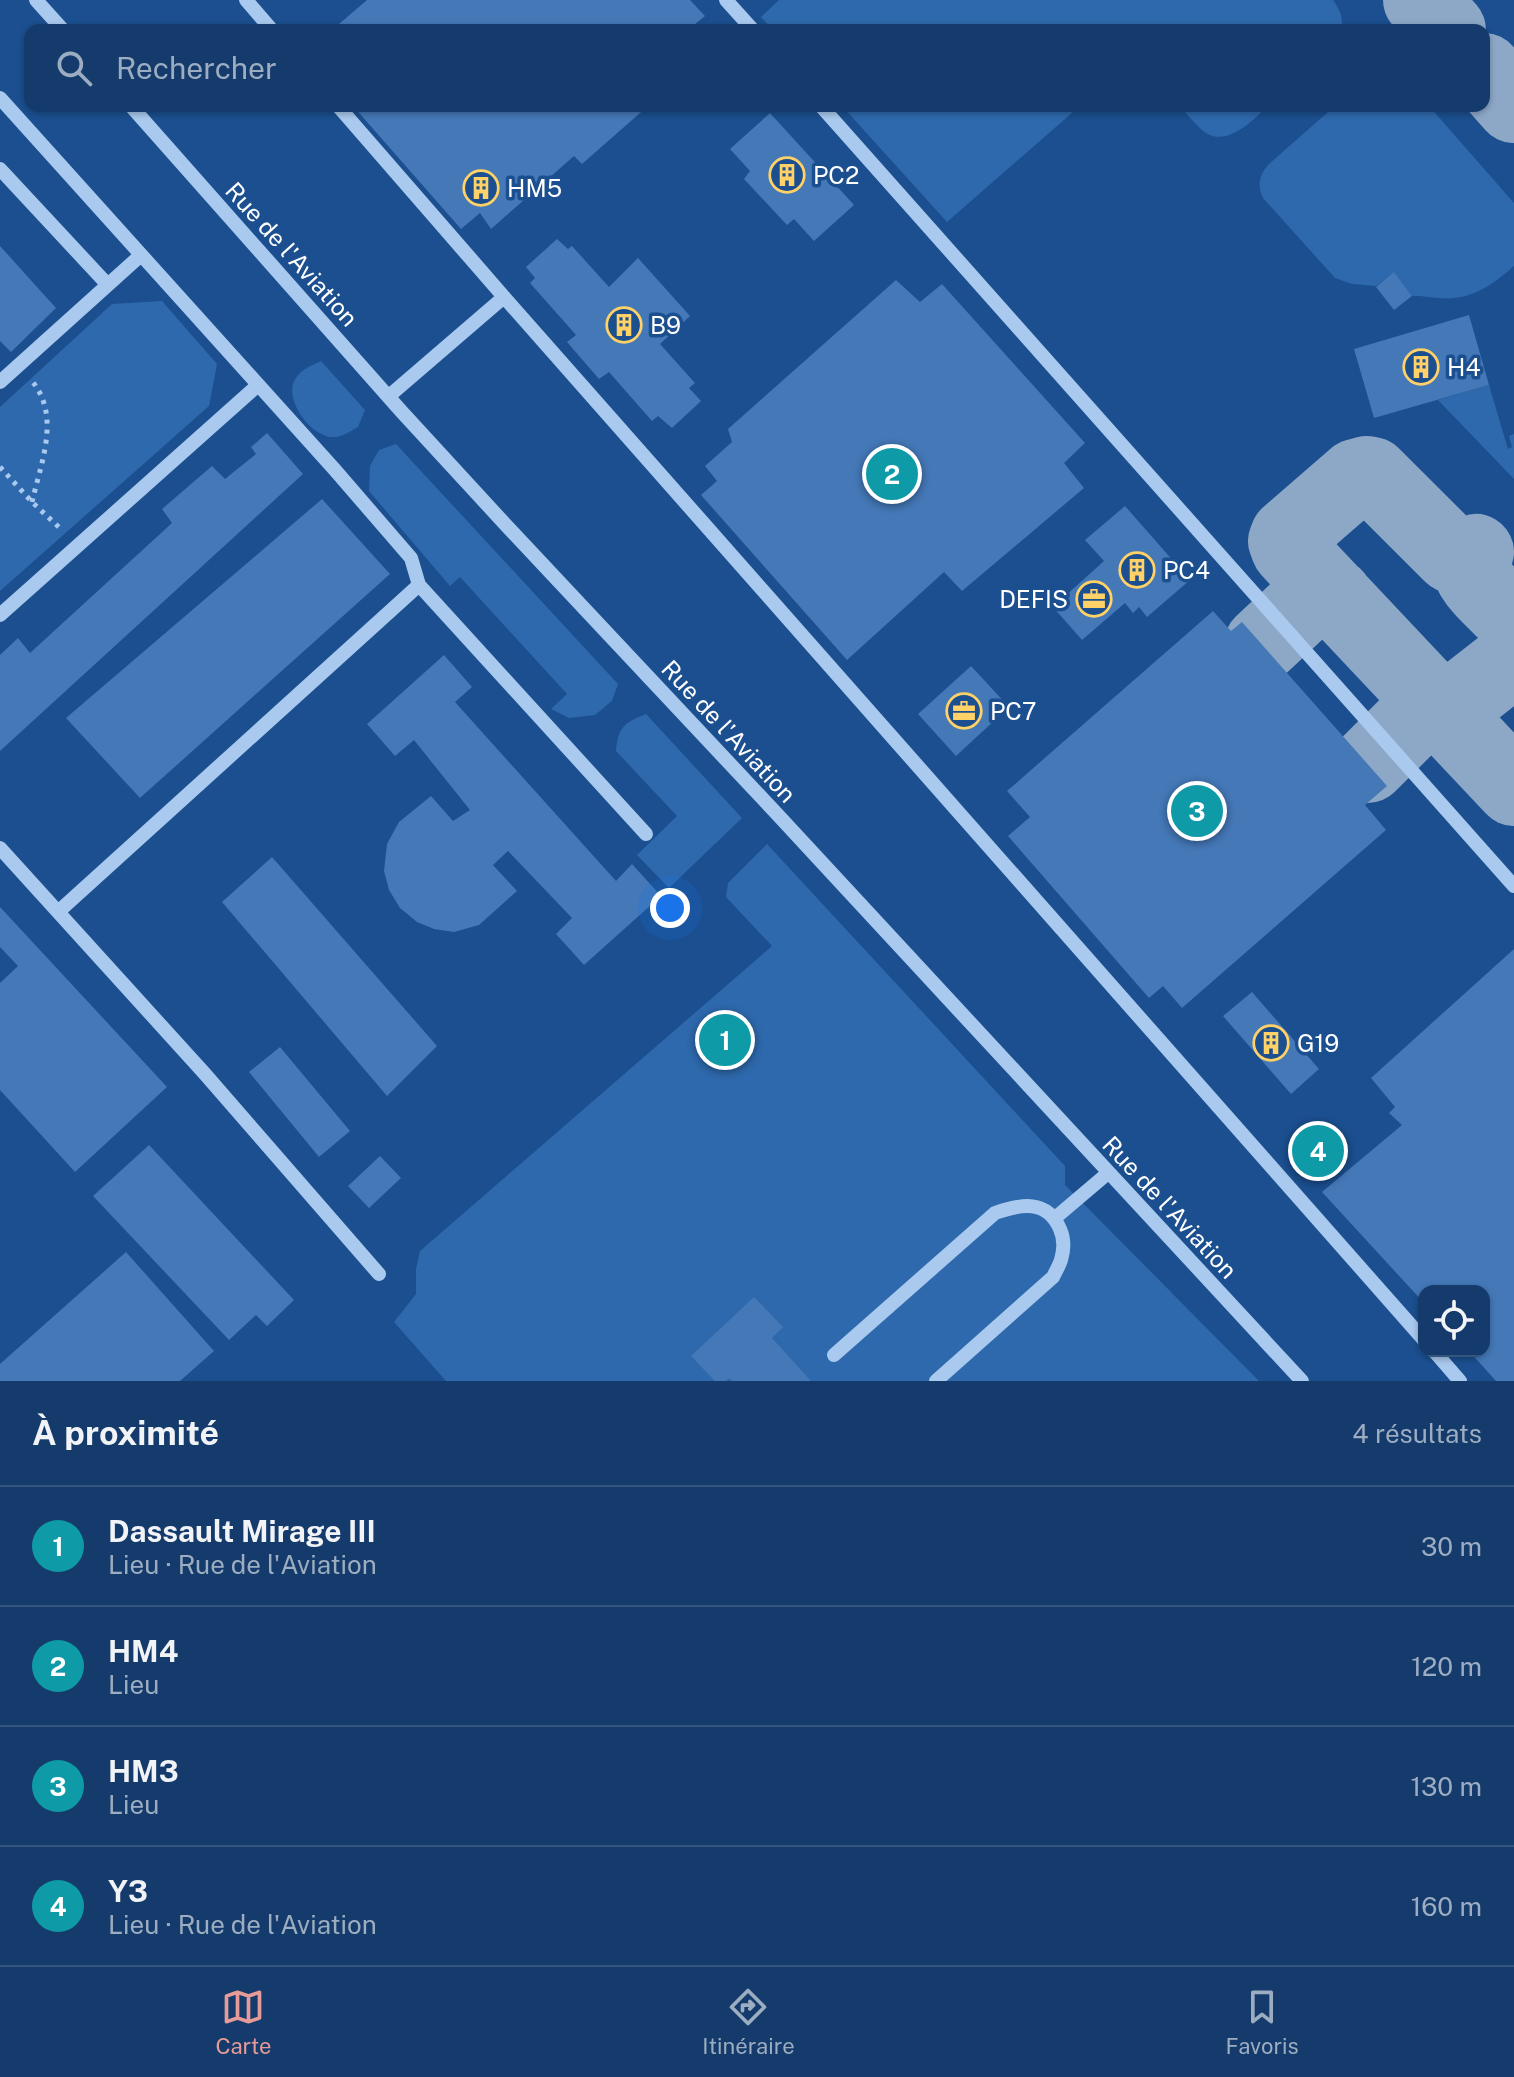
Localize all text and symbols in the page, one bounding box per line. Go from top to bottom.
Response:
search box [24,24,1490,112]
icon: search [52,46,96,90]
text: Rechercher [116,50,277,86]
building icon: PC2 [768,156,806,194]
place label: PC2 [813,161,859,189]
building icon: HM5 [462,169,500,207]
place label: HM5 [507,174,562,202]
street label: Rue de l'Aviation [220,176,364,332]
building icon: B9 [605,306,643,344]
place label: B9 [650,311,681,339]
building icon: H4 [1402,348,1440,386]
place label: H4 [1447,353,1480,381]
pin: 2 [866,444,918,504]
building icon: PC4 [1118,551,1156,589]
place label: PC4 [1163,556,1210,584]
office icon: DEFIS [1075,580,1113,618]
place label: DEFIS [999,585,1068,613]
street label: Rue de l'Aviation [656,654,802,808]
office icon: PC7 [945,692,983,730]
place label: PC7 [990,697,1036,725]
pin: 3 [1171,781,1223,841]
your location [650,888,690,928]
pin: 1 [699,1010,751,1070]
building icon: G19 [1252,1024,1290,1062]
place label: G19 [1297,1029,1339,1057]
pin: 4 [1292,1121,1344,1181]
street label: Rue de l'Aviation [1097,1130,1243,1284]
map controls [1418,1285,1490,1357]
button: locate [1418,1285,1490,1357]
text: À proximité [32,1413,219,1453]
text: 4 résultats [1352,1418,1482,1449]
text: Dassault Mirage III [108,1513,376,1549]
text: 1 [52,1531,64,1562]
text: 30 m [1421,1531,1482,1562]
text: Lieu · Rue de l'Aviation [108,1549,377,1580]
text: HM4 [108,1633,178,1669]
text: 2 [50,1651,66,1682]
text: 120 m [1411,1651,1482,1682]
text: Lieu [108,1669,159,1700]
text: HM3 [108,1753,179,1789]
text: 3 [49,1771,67,1802]
text: 130 m [1410,1771,1482,1802]
text: Lieu [108,1789,159,1820]
text: Y3 [108,1873,148,1909]
text: 4 [49,1891,67,1922]
text: 160 m [1411,1891,1482,1922]
text: Lieu · Rue de l'Aviation [108,1909,377,1940]
tab: Carte [215,1985,272,2059]
tab: Itinéraire [702,1985,795,2059]
tab: Favoris [1225,1985,1299,2059]

